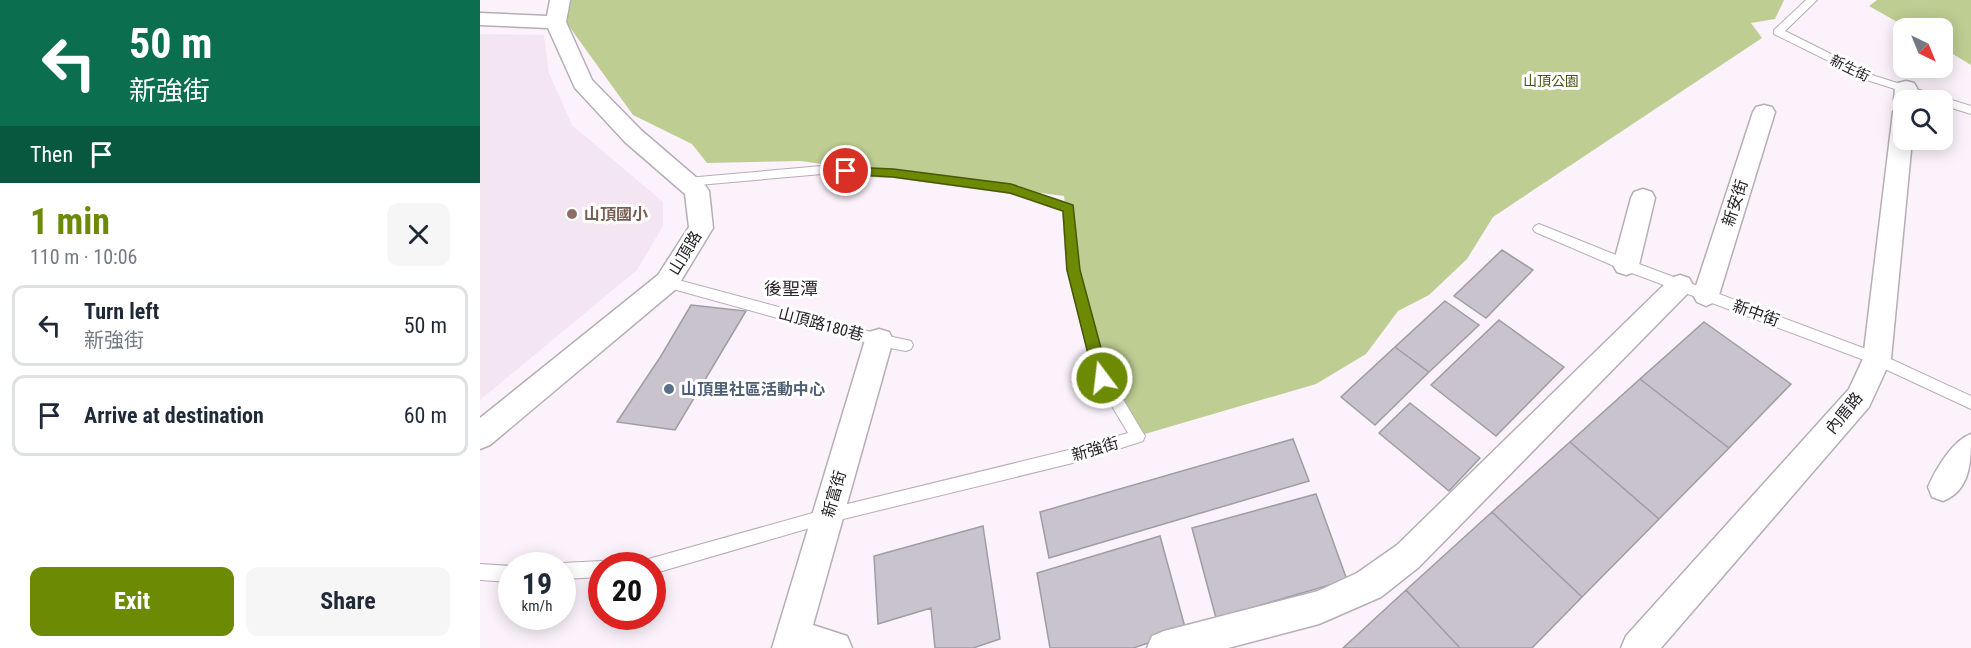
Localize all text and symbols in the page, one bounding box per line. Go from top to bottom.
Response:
north arrow [1893,18,1953,78]
map controls [1893,18,1953,150]
text: 50 m [129,19,212,68]
icon: left [30,24,108,102]
street label: 新生街 [1828,52,1872,84]
park label: 山頂公園 [1523,73,1579,89]
text: 新強街 [129,75,210,107]
button: search [1893,90,1953,150]
icon: arrive [85,138,118,171]
text: Then [30,142,73,167]
pin [820,145,871,196]
icon: arrive [829,154,862,187]
street label: 新安街 [1719,177,1751,229]
text: 1 min [30,201,110,243]
button: close [387,203,450,266]
place label: 山頂國小 [584,205,648,224]
marker: 山頂國小 [565,207,579,221]
street label: 山頂路 [664,228,706,278]
text: 110 m · 10:06 [30,245,137,269]
district label: 後聖潭 [764,278,818,299]
street label: 新中街 [1730,296,1782,330]
text: Turn left [84,299,159,324]
street label: 山頂路180巷 [776,303,866,345]
icon: left [33,309,66,342]
text: 50 m [404,313,447,338]
text: 新強街 [84,328,144,352]
position arrow [1070,346,1134,410]
place label: 山頂里社區活動中心 [681,380,825,399]
marker: 山頂里社區活動中心 [662,382,676,396]
street label: 內厝路 [1822,388,1866,438]
icon: arrive [33,399,66,432]
text: Arrive at destination [84,403,264,428]
text: 60 m [404,403,447,428]
street label: 新強街 [1069,433,1121,465]
street label: 新富街 [818,468,850,520]
speed limit sign: 20 [588,552,666,630]
text: 19 [522,566,552,601]
button: Exit [30,567,234,636]
button: Share [246,567,450,636]
text: km/h [522,597,552,615]

